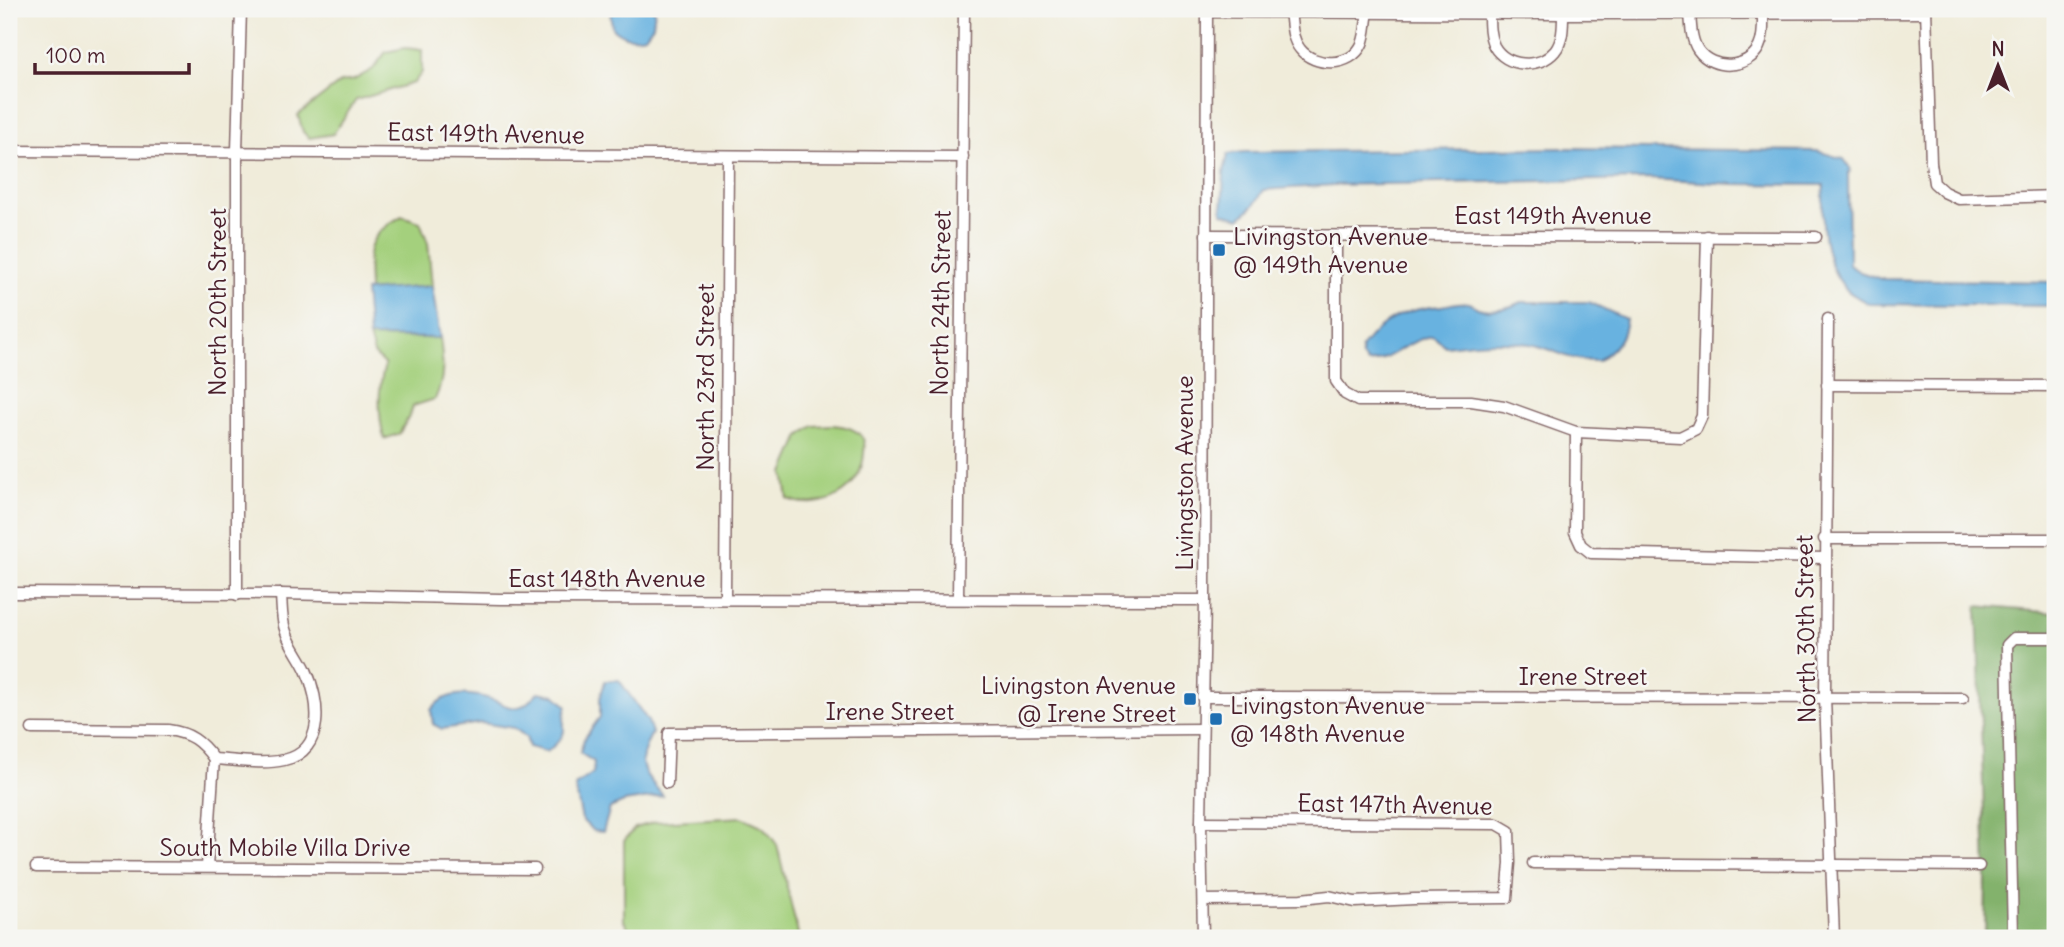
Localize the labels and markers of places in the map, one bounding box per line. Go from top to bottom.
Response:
place label: Livingston Avenue @ 149th Avenue [1233,221,1428,279]
marker: Livingston Avenue @ 149th Avenue [1211,242,1227,258]
place label: Livingston Avenue @ Irene Street [981,670,1176,728]
place label: Livingston Avenue @ 148th Avenue [1230,690,1425,748]
marker: Livingston Avenue @ Irene Street [1182,691,1198,707]
marker: Livingston Avenue @ 148th Avenue [1208,711,1224,727]

